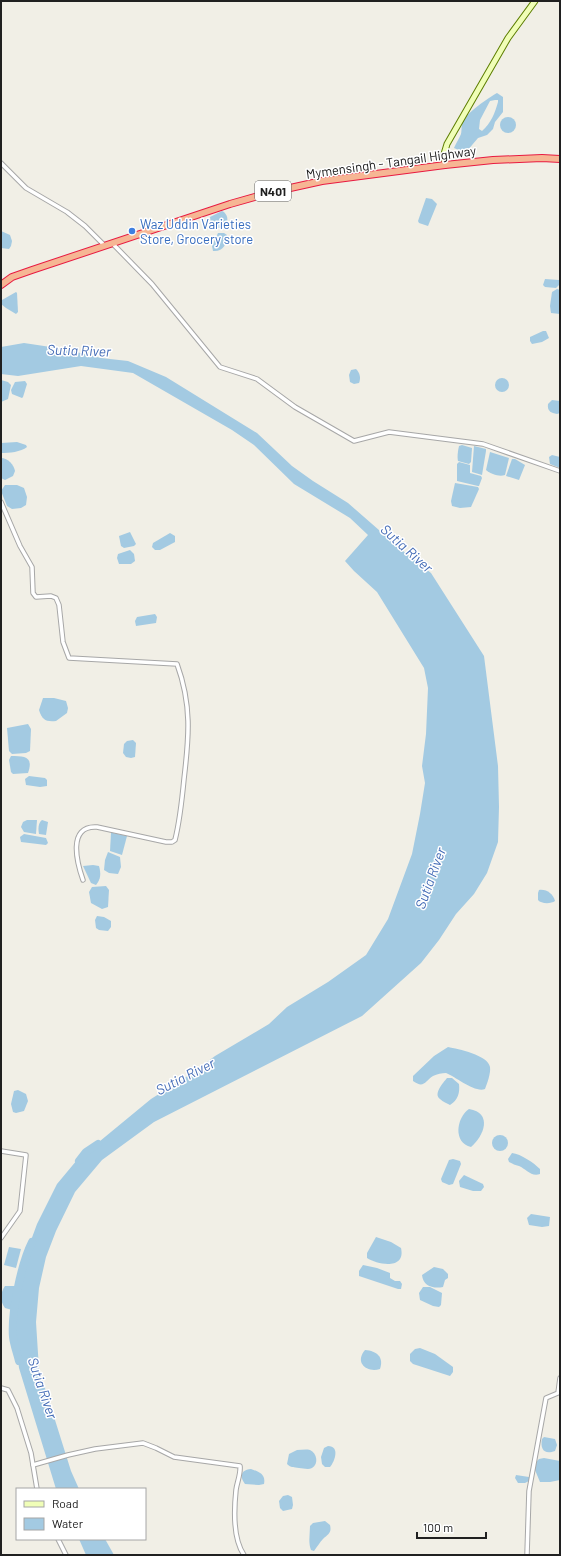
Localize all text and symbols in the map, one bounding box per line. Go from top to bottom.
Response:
street label: Mymensingh - Tangail Highway [305,142,477,182]
road number: N401 [255,181,291,201]
place label: Waz Uddin Varieties Store, Grocery store [140,216,253,247]
marker: Waz Uddin Varieties Store, Grocery store [127,226,137,236]
water label: Sutia River [47,340,112,360]
water label: Sutia River [378,520,437,576]
water label: Sutia River [411,844,449,911]
water label: Sutia River [153,1053,218,1098]
water label: Sutia River [25,1355,62,1422]
legend [16,1488,146,1540]
text: Road [52,1496,79,1510]
scale bar [417,1514,486,1540]
text: Water [52,1516,84,1530]
text: 100 m [423,1520,453,1534]

